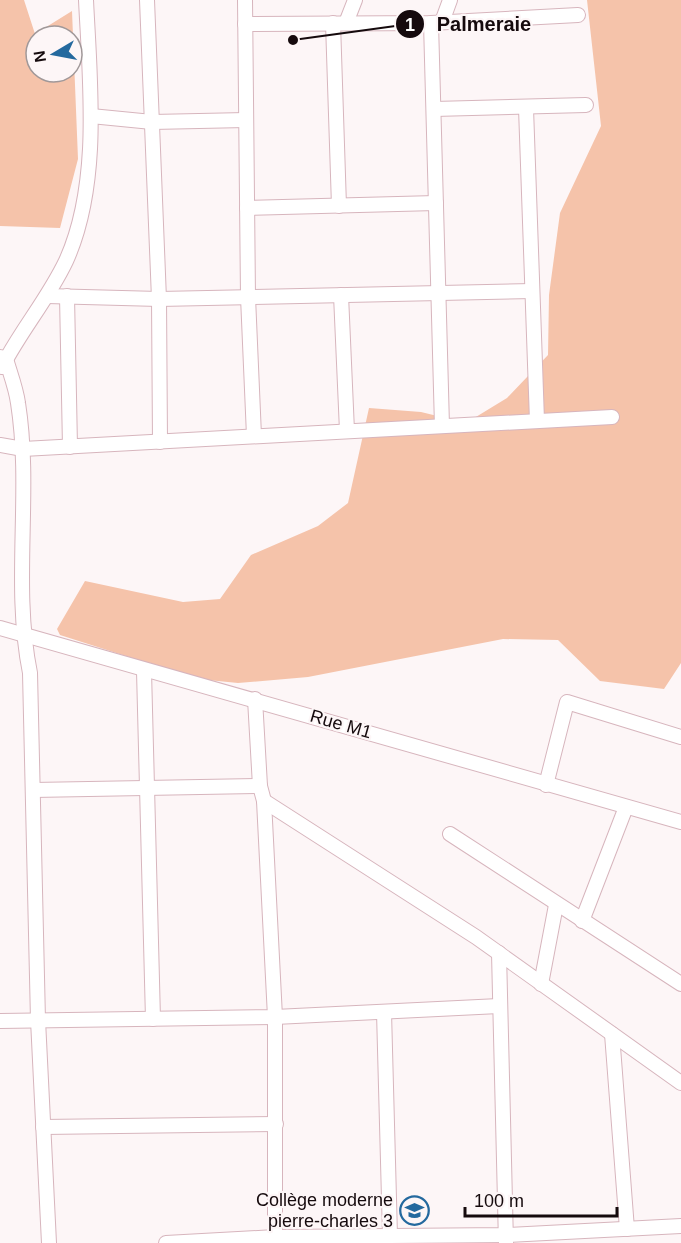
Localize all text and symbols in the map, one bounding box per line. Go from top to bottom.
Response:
callout: Palmeraie [395,5,543,43]
text: Palmeraie [437,13,531,35]
text: 1 [405,15,415,35]
north arrow [24,24,84,84]
text: N [30,49,49,64]
street label: Rue M1 [308,706,374,742]
scale bar [465,1180,616,1218]
place label: Collège moderne pierre-charles 3 [256,1190,393,1231]
text: 100 m [474,1191,524,1211]
school or university icon: Collège moderne pierre-charles 3 [398,1194,430,1226]

